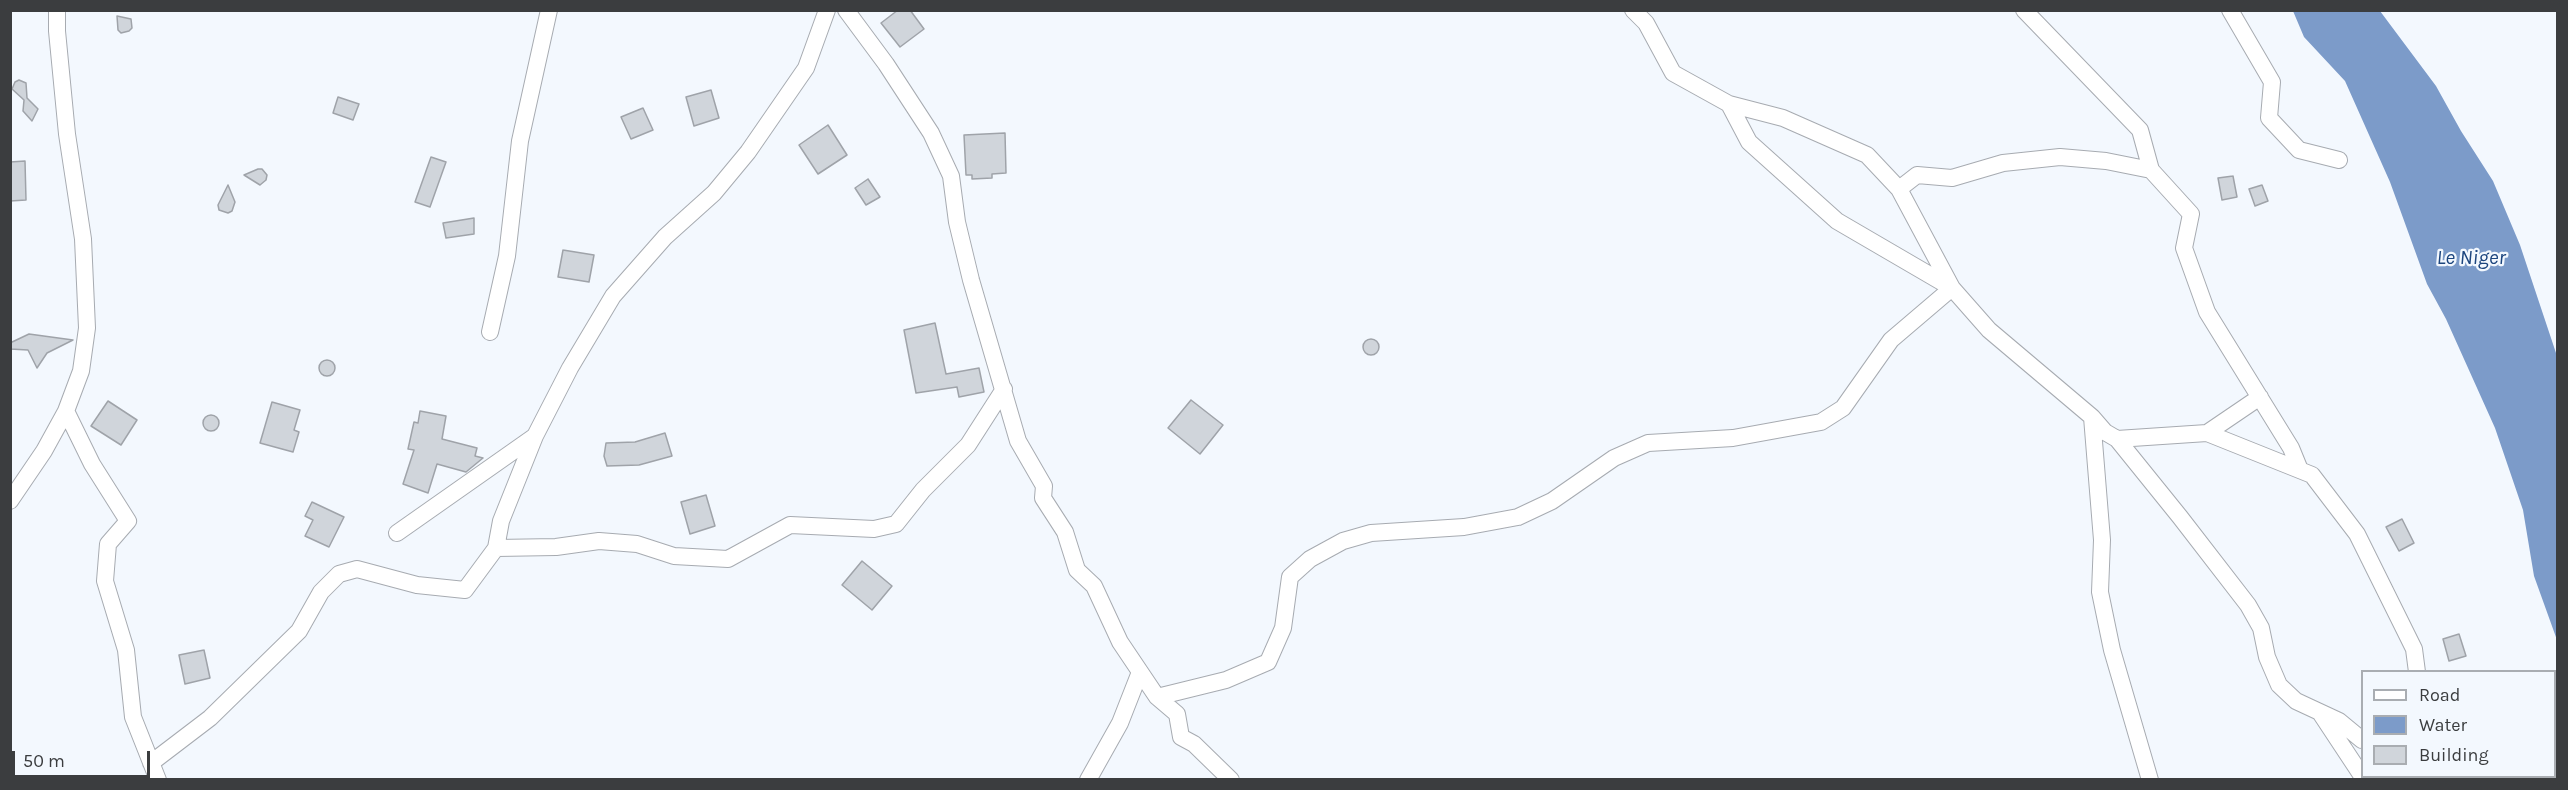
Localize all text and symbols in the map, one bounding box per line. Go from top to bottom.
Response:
water label: Le Niger [2436,245,2506,271]
legend [2361,670,2556,778]
text: Road [2419,684,2460,706]
text: Water [2419,714,2467,736]
scale bar [15,739,153,777]
text: Building [2419,744,2489,766]
text: 50 m [23,750,65,772]

